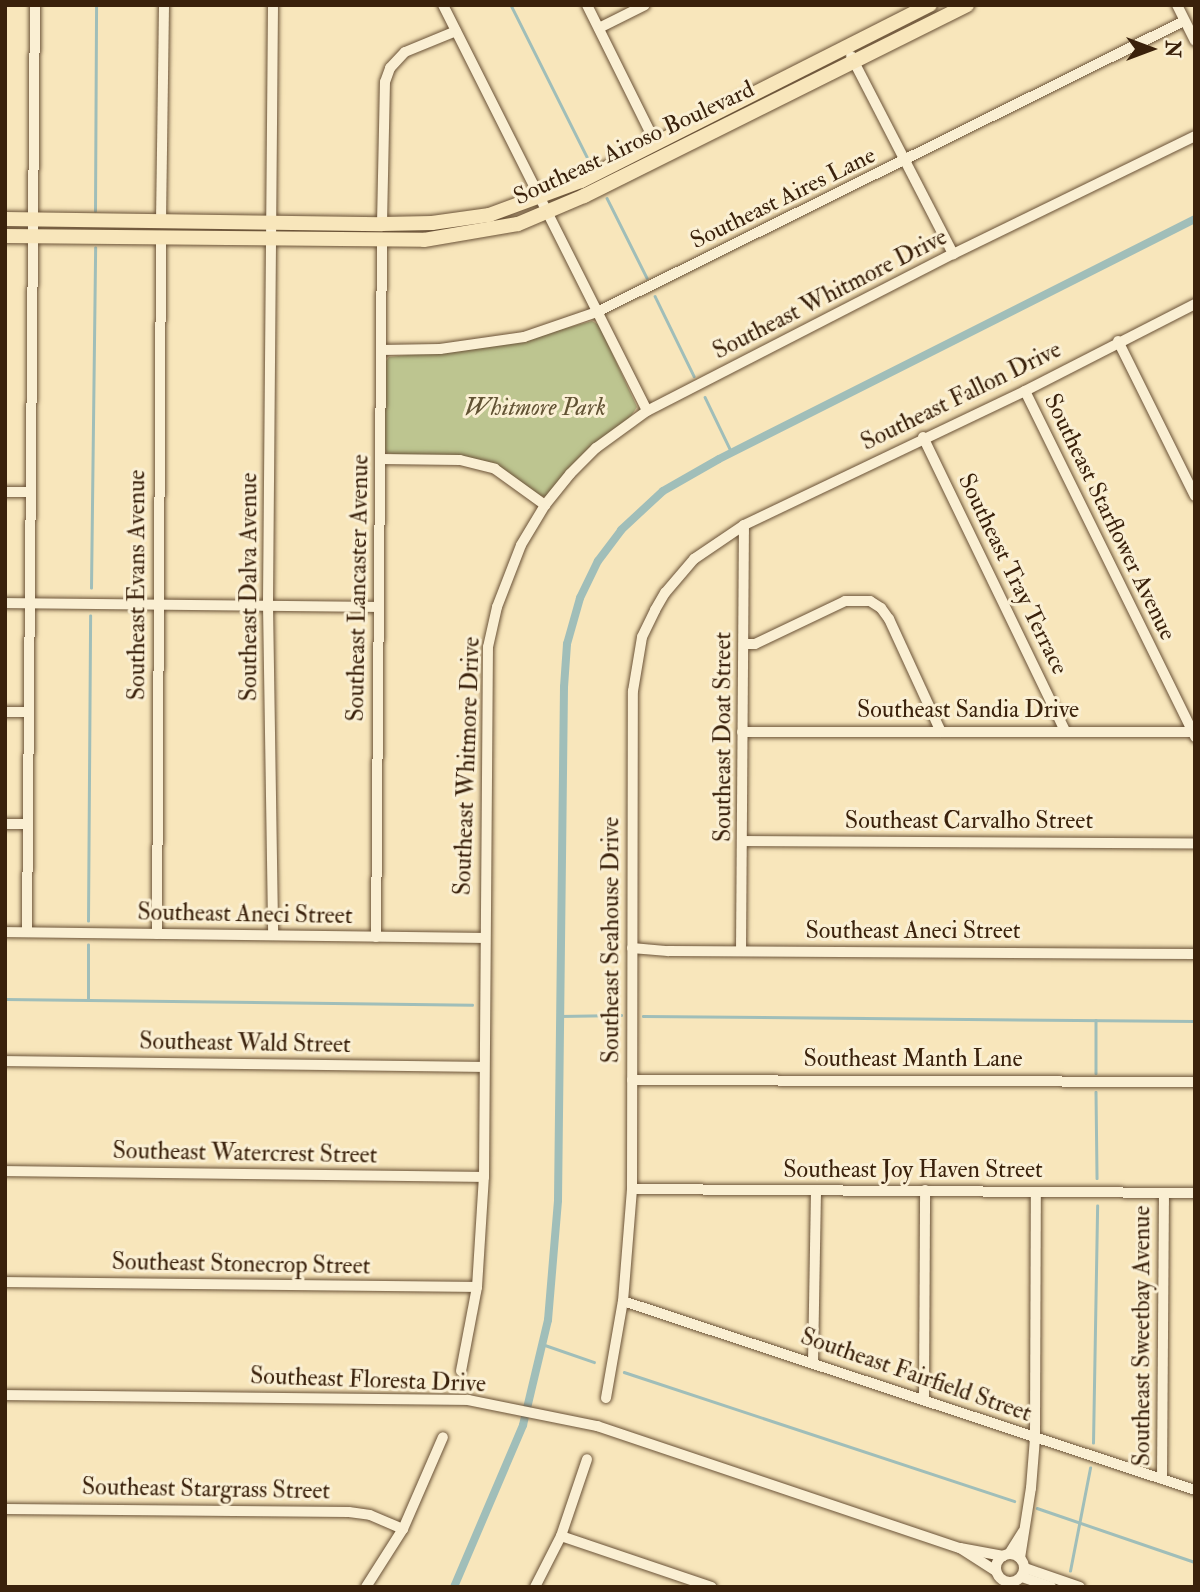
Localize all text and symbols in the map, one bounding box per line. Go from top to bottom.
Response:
north arrow [1116,14,1186,84]
text: N [1160,40,1184,58]
street label: Southeast Airoso Boulevard [509,75,759,211]
street label: Southeast Aires Lane [686,141,880,255]
street label: Southeast Whitmore Drive [708,222,952,366]
street label: Southeast Fallon Drive [856,335,1066,457]
street label: Southeast Starflower Avenue [1038,389,1182,645]
park label: Whitmore Park [464,394,606,422]
street label: Southeast Lancaster Avenue [341,454,375,722]
street label: Southeast Tray Terrace [952,469,1074,679]
street label: Southeast Evans Avenue [123,470,151,700]
street label: Southeast Dalva Avenue [235,473,263,701]
street label: Southeast Doat Street [709,632,737,842]
street label: Southeast Whitmore Drive [448,636,486,896]
street label: Southeast Sandia Drive [857,696,1079,724]
street label: Southeast Carvalho Street [845,807,1093,835]
street label: Southeast Seahouse Drive [597,817,625,1063]
street label: Southeast Aneci Street [137,898,353,930]
street label: Southeast Aneci Street [805,917,1021,945]
street label: Southeast Wald Street [139,1027,351,1059]
street label: Southeast Manth Lane [804,1045,1022,1073]
street label: Southeast Watercrest Street [112,1136,378,1170]
street label: Southeast Joy Haven Street [783,1156,1043,1184]
street label: Southeast Sweetbay Avenue [1128,1206,1156,1466]
street label: Southeast Stonecrop Street [111,1247,371,1281]
street label: Southeast Fairfield Street [797,1322,1035,1428]
street label: Southeast Floresta Drive [250,1361,486,1399]
street label: Southeast Stargrass Street [82,1472,330,1506]

